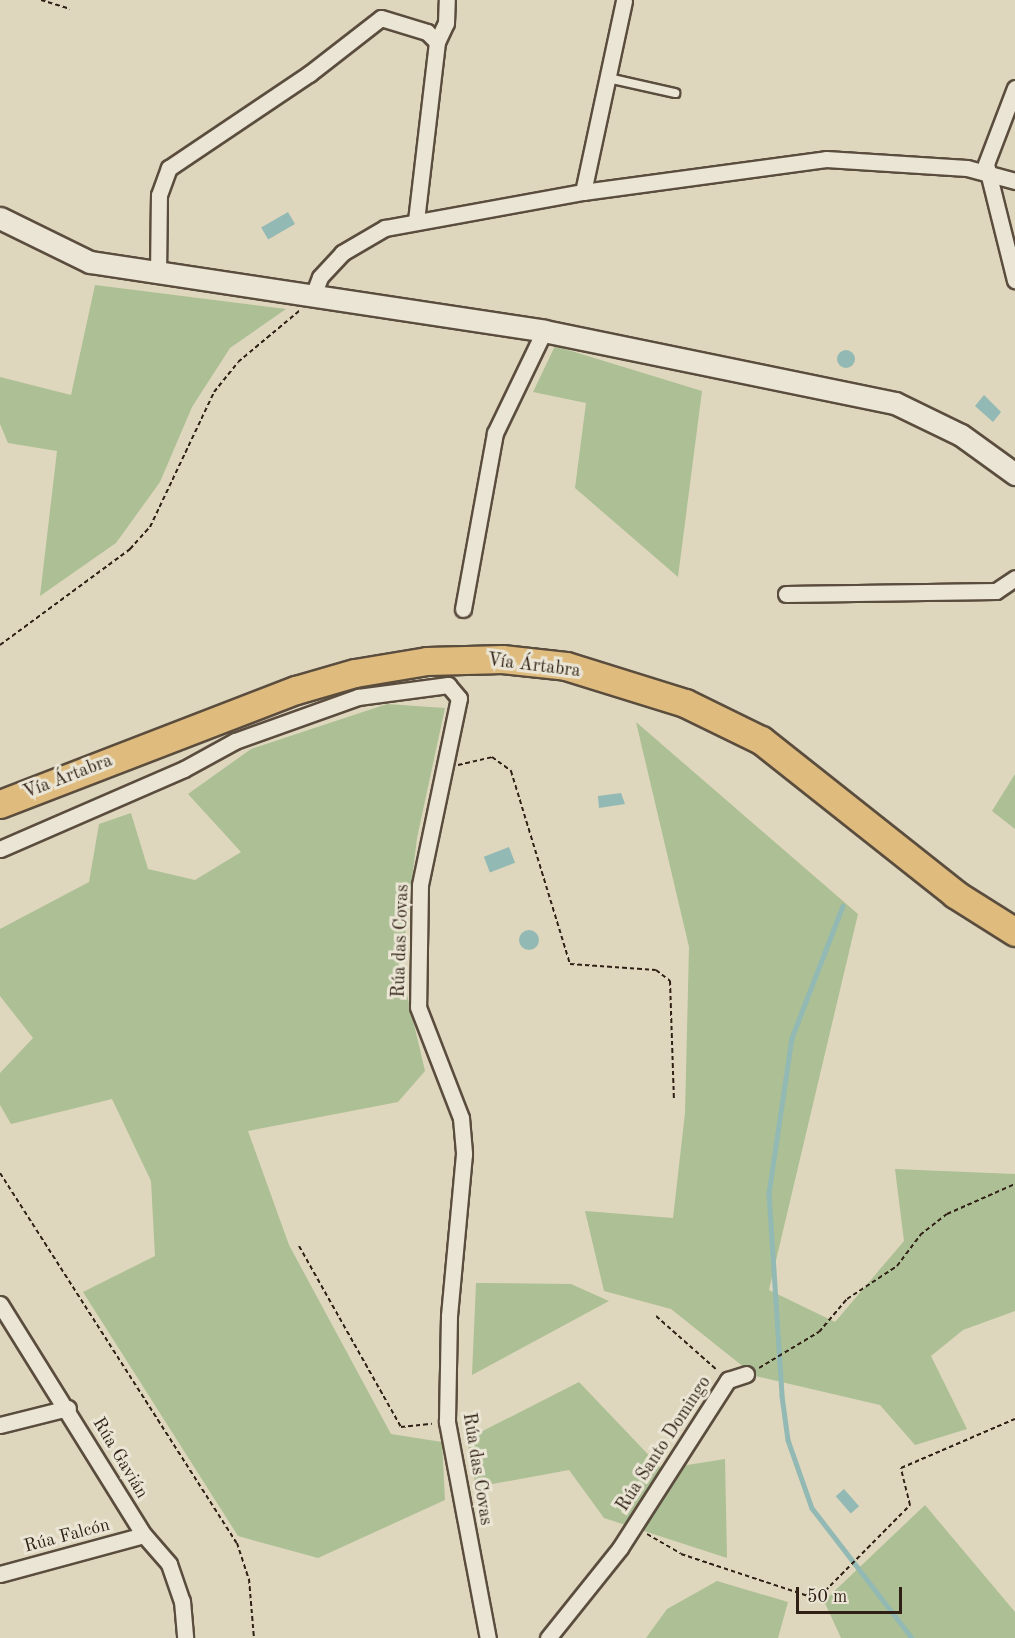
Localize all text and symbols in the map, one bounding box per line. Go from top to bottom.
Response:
street label: Vía Ártabra [486,650,582,682]
street label: Vía Ártabra [20,750,116,804]
street label: Rúa das Covas [388,884,414,998]
street label: Rúa Santo Domingo [612,1372,716,1516]
street label: Rúa das Covas [457,1411,497,1527]
street label: Rúa Gavián [87,1414,153,1502]
street label: Rúa Falcón [22,1514,112,1558]
scale bar [799,1575,906,1613]
text: 50 m [807,1588,847,1606]

